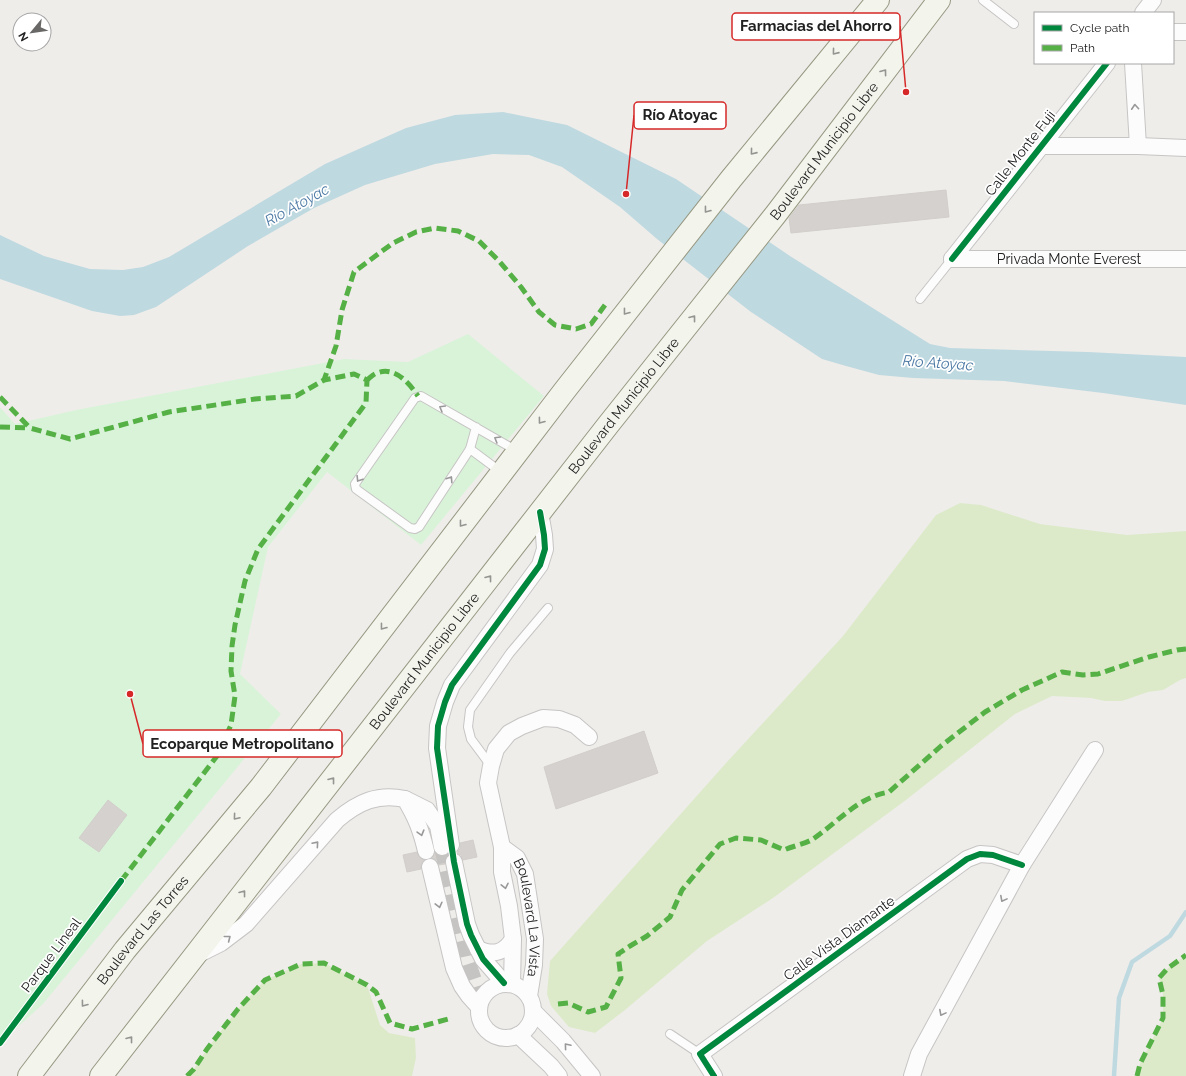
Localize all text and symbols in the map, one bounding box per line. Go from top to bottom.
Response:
north arrow [12,12,52,52]
legend [1034,12,1174,64]
callout: Farmacias del Ahorro [732,13,900,40]
text: Farmacias del Ahorro [740,17,892,35]
text: Cycle path [1070,21,1129,35]
text: N [16,30,31,43]
text: Path [1070,41,1095,55]
one-way arrow [833,47,840,54]
one-way arrow [880,69,887,76]
street label: Boulevard Municipio Libre [766,79,881,223]
callout: Río Atoyac [634,102,726,129]
one-way arrow [1131,104,1140,110]
text: Río Atoyac [642,106,718,124]
street label: Calle Monte Fuji [982,107,1058,199]
one-way arrow [750,148,757,155]
water label: Río Atoyac [262,180,332,230]
one-way arrow [704,205,711,212]
street label: Privada Monte Everest [997,251,1142,267]
one-way arrow [624,308,631,315]
one-way arrow [688,316,695,323]
street label: Boulevard Municipio Libre [565,335,682,477]
water label: Río Atoyac [902,352,974,374]
one-way arrow [439,405,446,412]
one-way arrow [539,416,546,423]
one-way arrow [494,436,501,444]
one-way arrow [357,475,364,482]
one-way arrow [445,476,453,483]
one-way arrow [460,519,467,526]
one-way arrow [484,575,491,582]
street label: Boulevard Municipio Libre [366,590,482,733]
one-way arrow [380,623,388,630]
callout: Ecoparque Metropolitano [143,730,342,757]
text: Ecoparque Metropolitano [150,735,334,753]
one-way arrow [327,777,334,784]
one-way arrow [233,812,240,819]
one-way arrow [416,830,425,837]
one-way arrow [312,841,319,848]
street label: Boulevard La Vista [510,855,543,978]
street label: Boulevard Las Torres [94,872,192,988]
one-way arrow [500,882,509,889]
one-way arrow [239,890,246,897]
street label: Calle Vista Diamante [780,892,898,984]
one-way arrow [1001,895,1008,902]
one-way arrow [434,901,443,908]
street label: Parque Lineal [18,915,84,995]
one-way arrow [223,936,230,943]
one-way arrow [82,999,89,1006]
one-way arrow [939,1009,946,1016]
one-way arrow [125,1036,132,1043]
one-way arrow [564,1043,571,1051]

